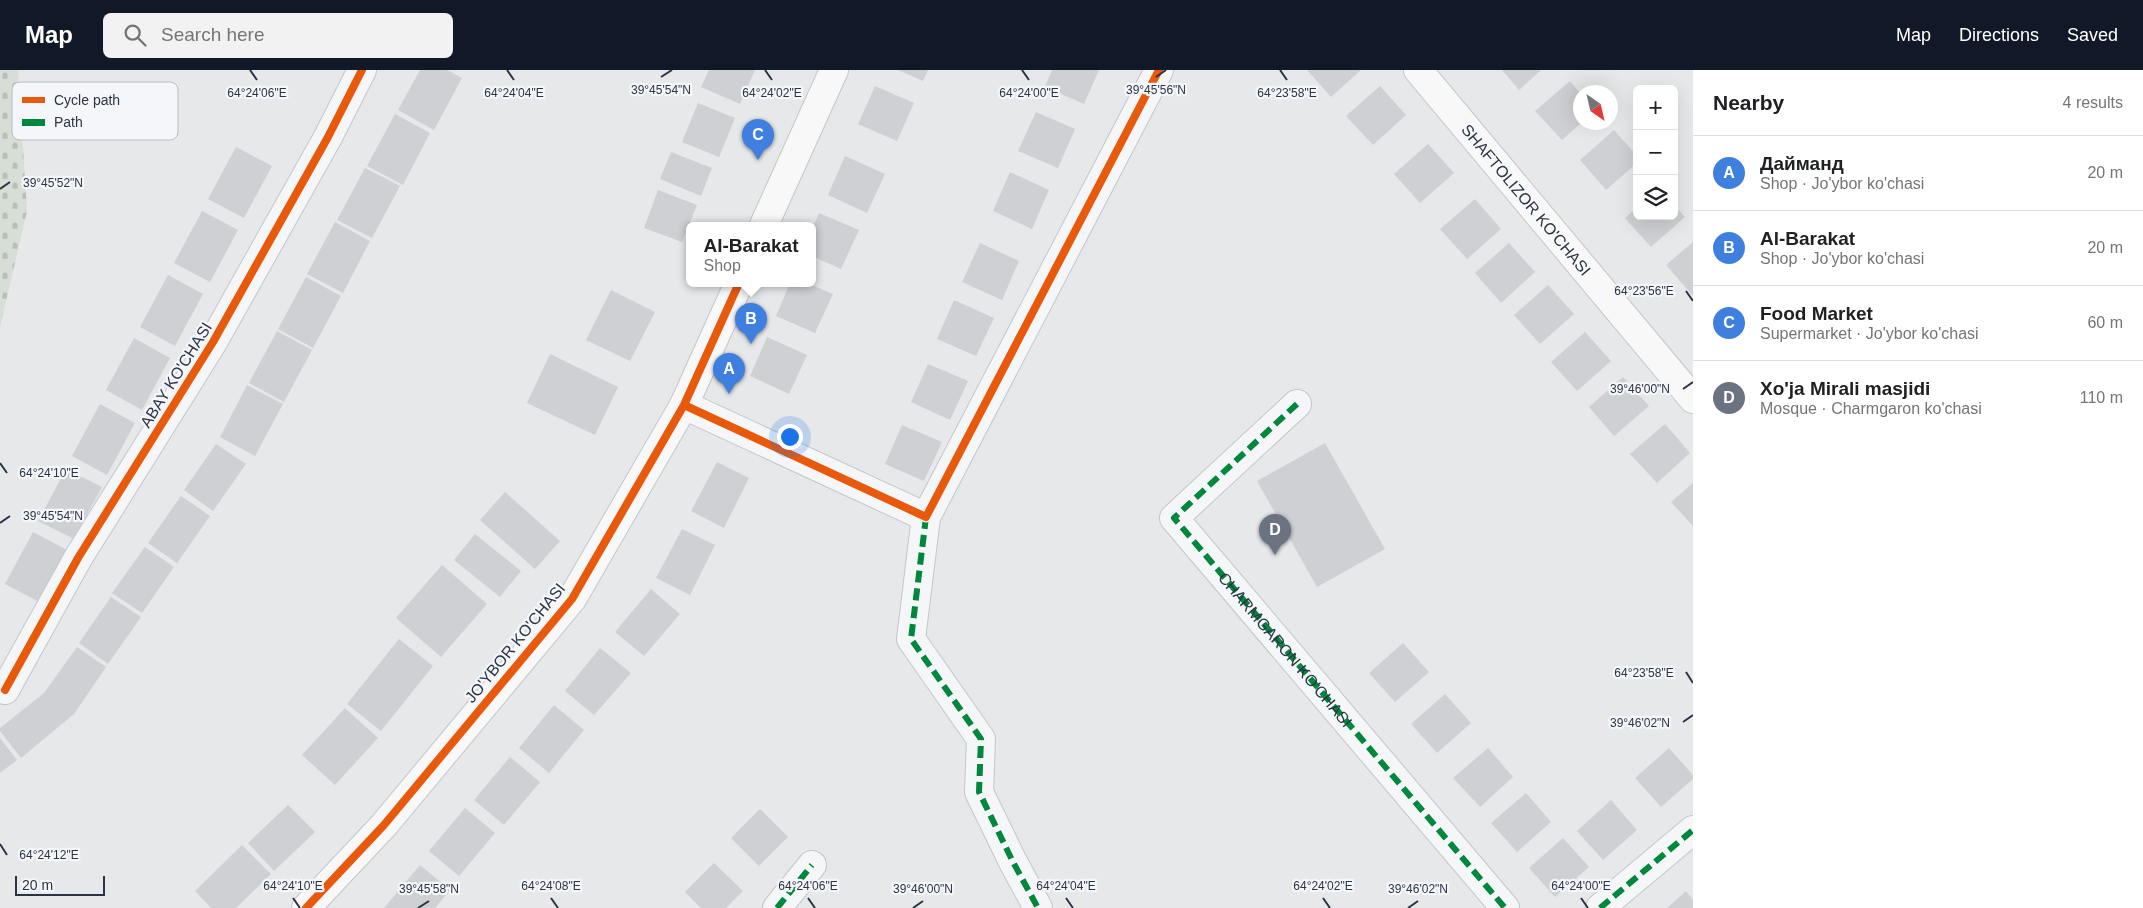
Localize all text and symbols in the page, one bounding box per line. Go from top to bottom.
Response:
search box [103,13,453,58]
text: Map [25,21,73,48]
icon: search [121,21,149,49]
text: Search here [161,24,265,45]
text: Map [1896,25,1931,45]
text: Directions [1959,25,2039,45]
text: Saved [2067,25,2118,45]
legend [12,82,178,140]
text: 39°45'54"N [631,83,691,97]
text: 39°45'56"N [1126,83,1186,97]
north arrow [1573,85,1618,130]
map controls [1633,85,1678,220]
button: + [1633,85,1678,130]
text: 64°24'06"E [227,86,287,100]
text: 64°24'04"E [484,86,544,100]
text: 64°24'02"E [742,86,802,100]
text: 64°24'00"E [999,86,1059,100]
text: 64°23'58"E [1257,86,1317,100]
text: Nearby [1713,91,1784,114]
text: Cycle path [54,92,120,108]
text: 4 results [2063,94,2123,111]
text: Path [54,114,83,130]
pin: C [742,119,774,160]
street label: SHAFTOLIZOR KO'CHASI [1459,121,1594,279]
button: − [1633,130,1678,175]
text: Дайманд [1760,153,1844,174]
text: A [1723,164,1735,181]
text: 20 m [2087,164,2123,181]
button: layers [1633,175,1678,220]
text: Shop · Jo'ybor ko'chasi [1760,175,1924,192]
text: 39°45'52"N [23,176,83,190]
popup [686,222,816,287]
text: Al-Barakat [1760,228,1855,249]
text: Al-Barakat [703,235,799,256]
text: B [1723,239,1735,256]
text: 20 m [2087,239,2123,256]
text: Shop · Jo'ybor ko'chasi [1760,250,1924,267]
text: Shop [703,257,741,274]
text: 64°23'56"E [1614,284,1674,298]
pin: B [735,303,767,344]
text: Food Market [1760,303,1873,324]
text: C [1723,314,1735,331]
text: 60 m [2087,314,2123,331]
street label: ABAY KO'CHASI [137,319,215,431]
text: Supermarket · Jo'ybor ko'chasi [1760,325,1979,342]
pin: A [713,353,745,394]
text: Xo'ja Mirali masjidi [1760,378,1930,399]
text: 39°46'00"N [1610,382,1670,396]
text: D [1723,389,1735,406]
text: 110 m [2080,389,2123,406]
text: Mosque · Charmgaron ko'chasi [1760,400,1982,417]
your location [777,424,803,450]
text: 64°24'10"E [19,466,79,480]
text: 39°45'54"N [23,509,83,523]
pin: D [1259,514,1291,555]
street label: CHARMGARON KO'CHASI [1215,569,1356,730]
street label: JO'YBOR KO'CHASI [462,580,568,706]
text: 64°23'58"E [1614,666,1674,680]
text: 39°46'02"N [1610,716,1670,730]
text: 64°24'12"E [19,848,79,862]
scale bar [15,873,105,896]
text: 20 m [22,877,53,893]
text: 64°24'10"E [263,879,323,893]
text: 64°24'08"E [521,879,581,893]
text: 64°24'06"E [778,879,838,893]
text: 64°24'04"E [1036,879,1096,893]
text: 64°24'02"E [1293,879,1353,893]
text: 64°24'00"E [1551,879,1611,893]
text: 39°45'58"N [399,882,459,896]
text: 39°46'00"N [893,882,953,896]
text: 39°46'02"N [1388,882,1448,896]

